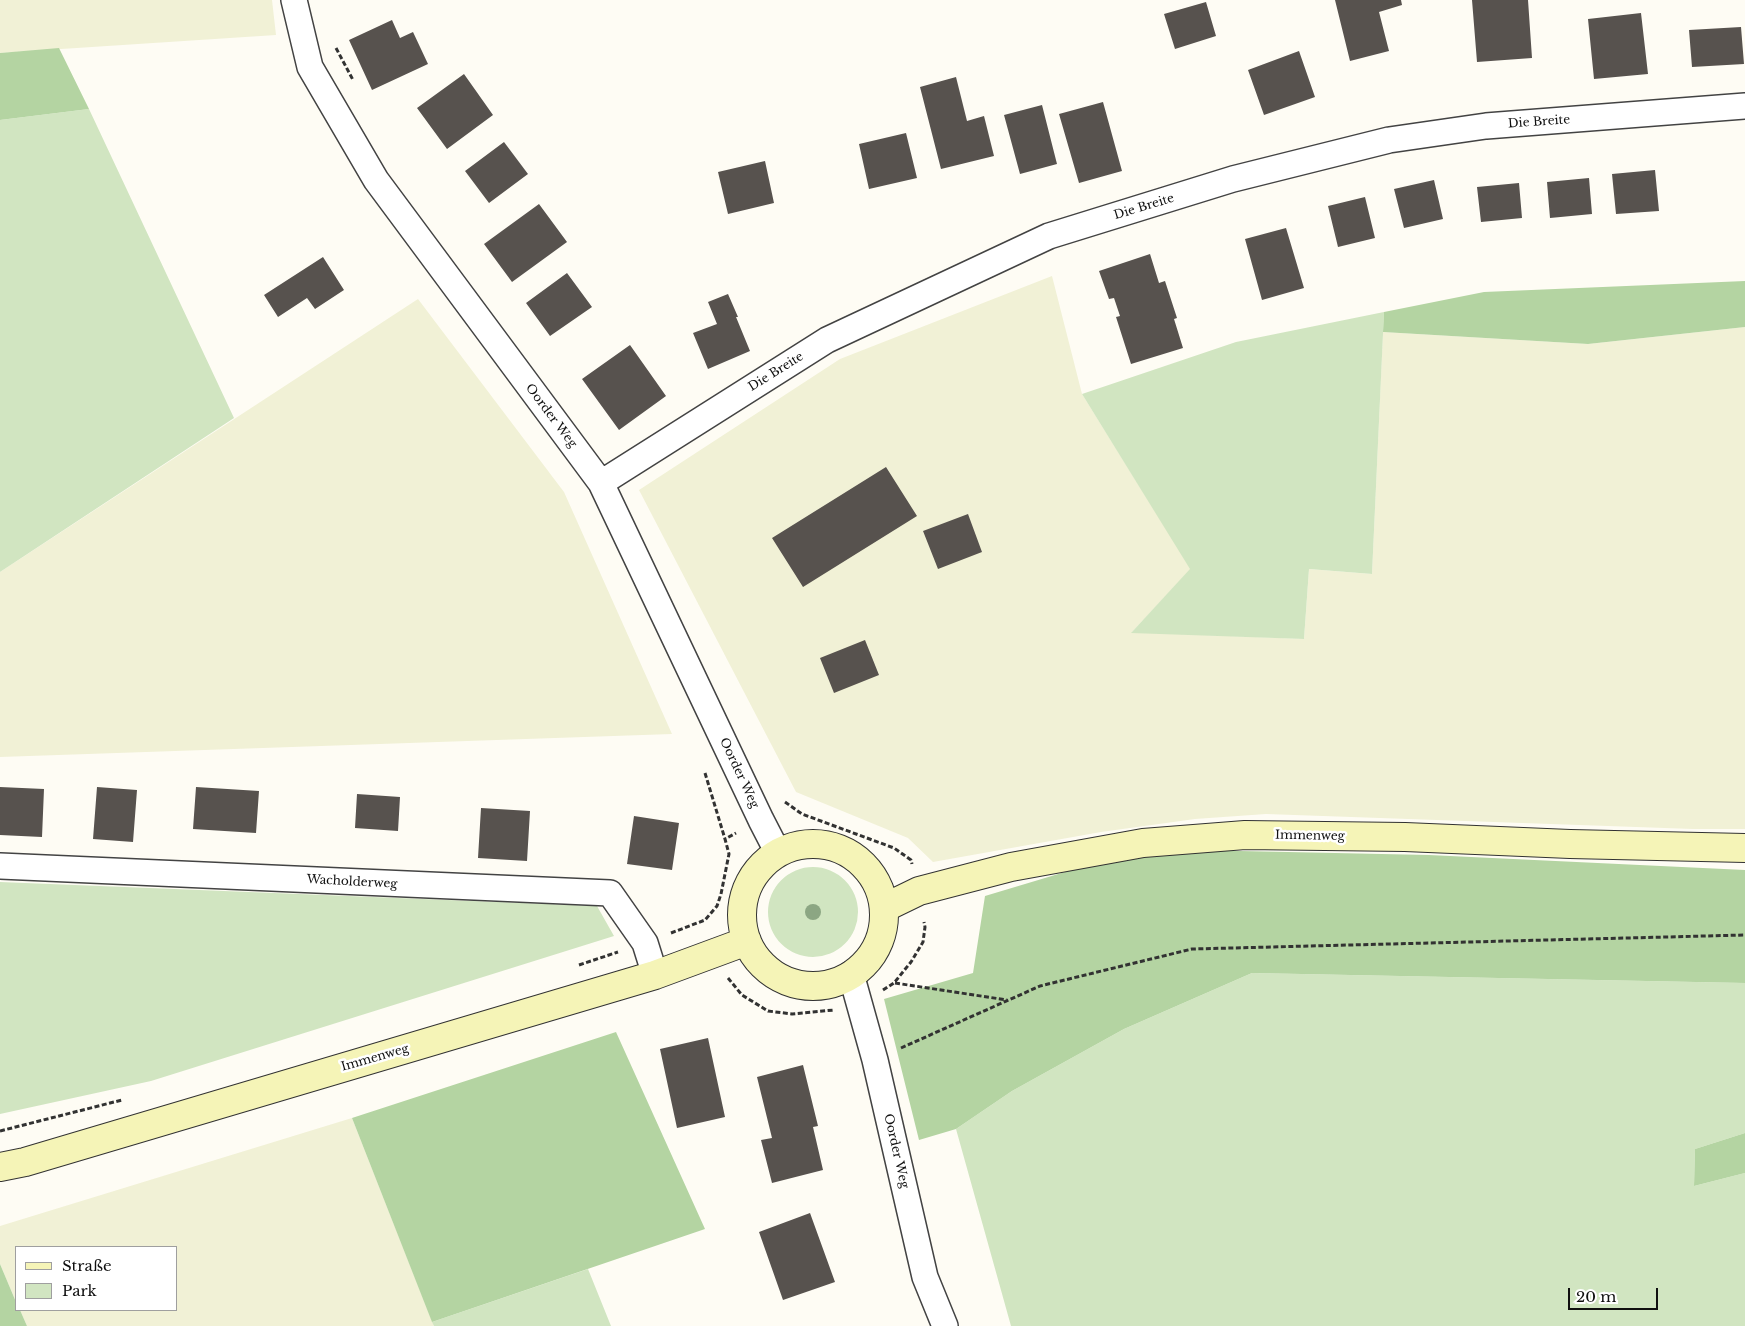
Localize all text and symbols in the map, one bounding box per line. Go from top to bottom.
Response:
street label: Die Breite [1507,113,1571,131]
street label: Die Breite [1112,191,1176,223]
street label: Die Breite [746,349,806,395]
street label: Oorder Weg [522,381,580,451]
street label: Oorder Weg [716,735,762,811]
street label: Immenweg [1275,828,1345,844]
street label: Wacholderweg [306,872,398,892]
street label: Immenweg [340,1041,410,1075]
street label: Oorder Weg [880,1112,912,1190]
legend [15,1246,178,1311]
text: Straße [62,1256,112,1275]
scale bar [1570,1278,1660,1310]
text: Park [62,1281,97,1300]
text: 20 m [1576,1287,1616,1306]

